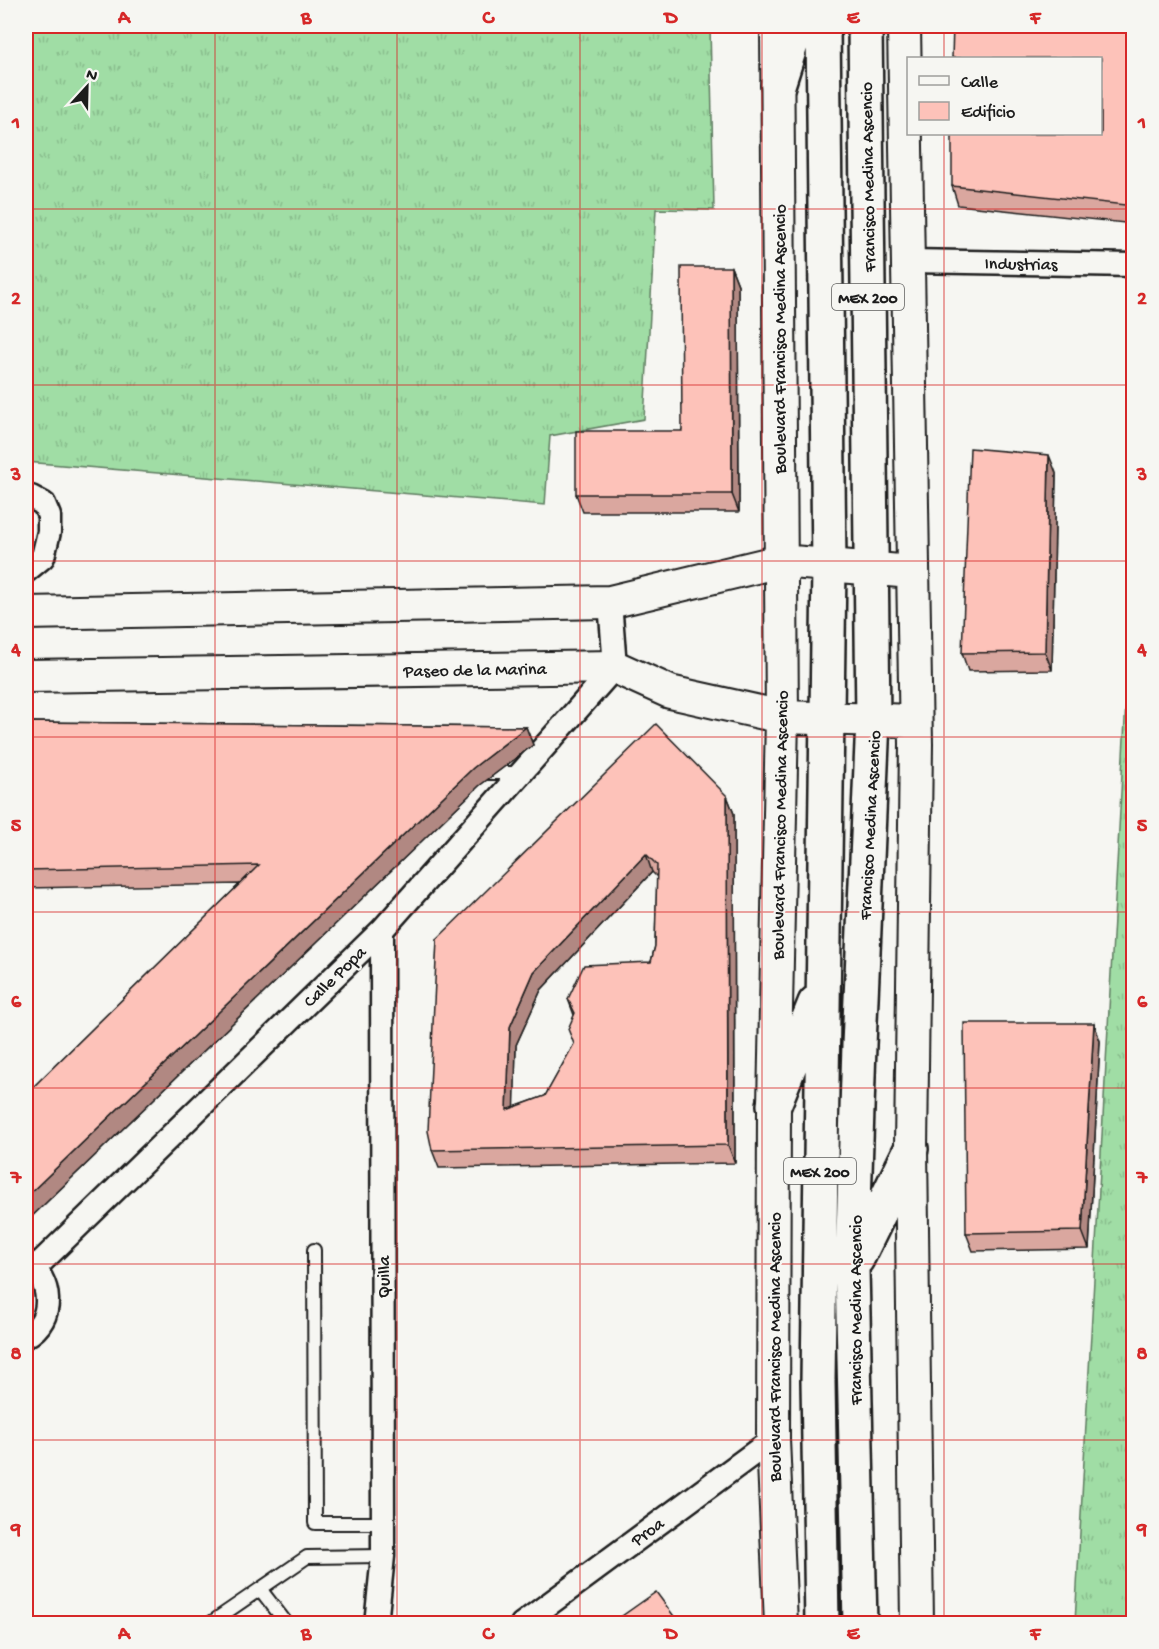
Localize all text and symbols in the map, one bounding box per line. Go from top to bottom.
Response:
text: A [117,8,132,31]
text: B [300,8,312,31]
text: C [482,8,496,31]
text: D [662,8,678,31]
text: E [847,8,861,31]
text: F [1029,8,1042,31]
north arrow [57,57,117,117]
legend [907,57,1102,135]
text: N [83,66,100,87]
text: Calle [961,73,999,94]
street label: Francisco Medina Ascencio [857,82,882,273]
text: Edificio [961,103,1015,124]
text: 1 [11,113,20,136]
text: 1 [1137,113,1146,136]
street label: Boulevard Francisco Medina Ascencio [771,204,792,475]
street label: Industrias [984,254,1059,277]
road number: MEX 200 [832,284,904,310]
text: 2 [11,289,21,312]
text: 2 [1137,289,1147,312]
text: 3 [10,465,21,488]
text: 3 [1136,465,1147,488]
text: 4 [10,640,21,663]
text: 4 [1136,640,1147,663]
street label: Paseo de la Marina [402,660,548,683]
street label: Boulevard Francisco Medina Ascencio [769,690,794,961]
street label: Francisco Medina Ascencio [856,730,887,922]
text: 5 [11,816,22,839]
text: 5 [1137,816,1148,839]
street label: Calle Popa [300,942,372,1013]
text: 6 [11,992,22,1015]
text: 6 [1137,992,1148,1015]
road number: MEX 200 [784,1158,856,1184]
text: 7 [10,1168,23,1191]
text: 7 [1136,1168,1149,1191]
street label: Boulevard Francisco Medina Ascencio [766,1212,787,1483]
street label: Francisco Medina Ascencio [847,1215,868,1406]
street label: Quilla [375,1255,396,1298]
text: 8 [11,1344,22,1367]
text: 8 [1137,1344,1148,1367]
street label: Proa [627,1513,670,1553]
text: 9 [10,1520,21,1543]
text: 9 [1136,1520,1147,1543]
text: A [117,1624,132,1647]
text: B [300,1624,312,1647]
text: C [482,1624,496,1647]
text: D [662,1624,678,1647]
text: E [847,1624,861,1647]
text: F [1029,1624,1042,1647]

